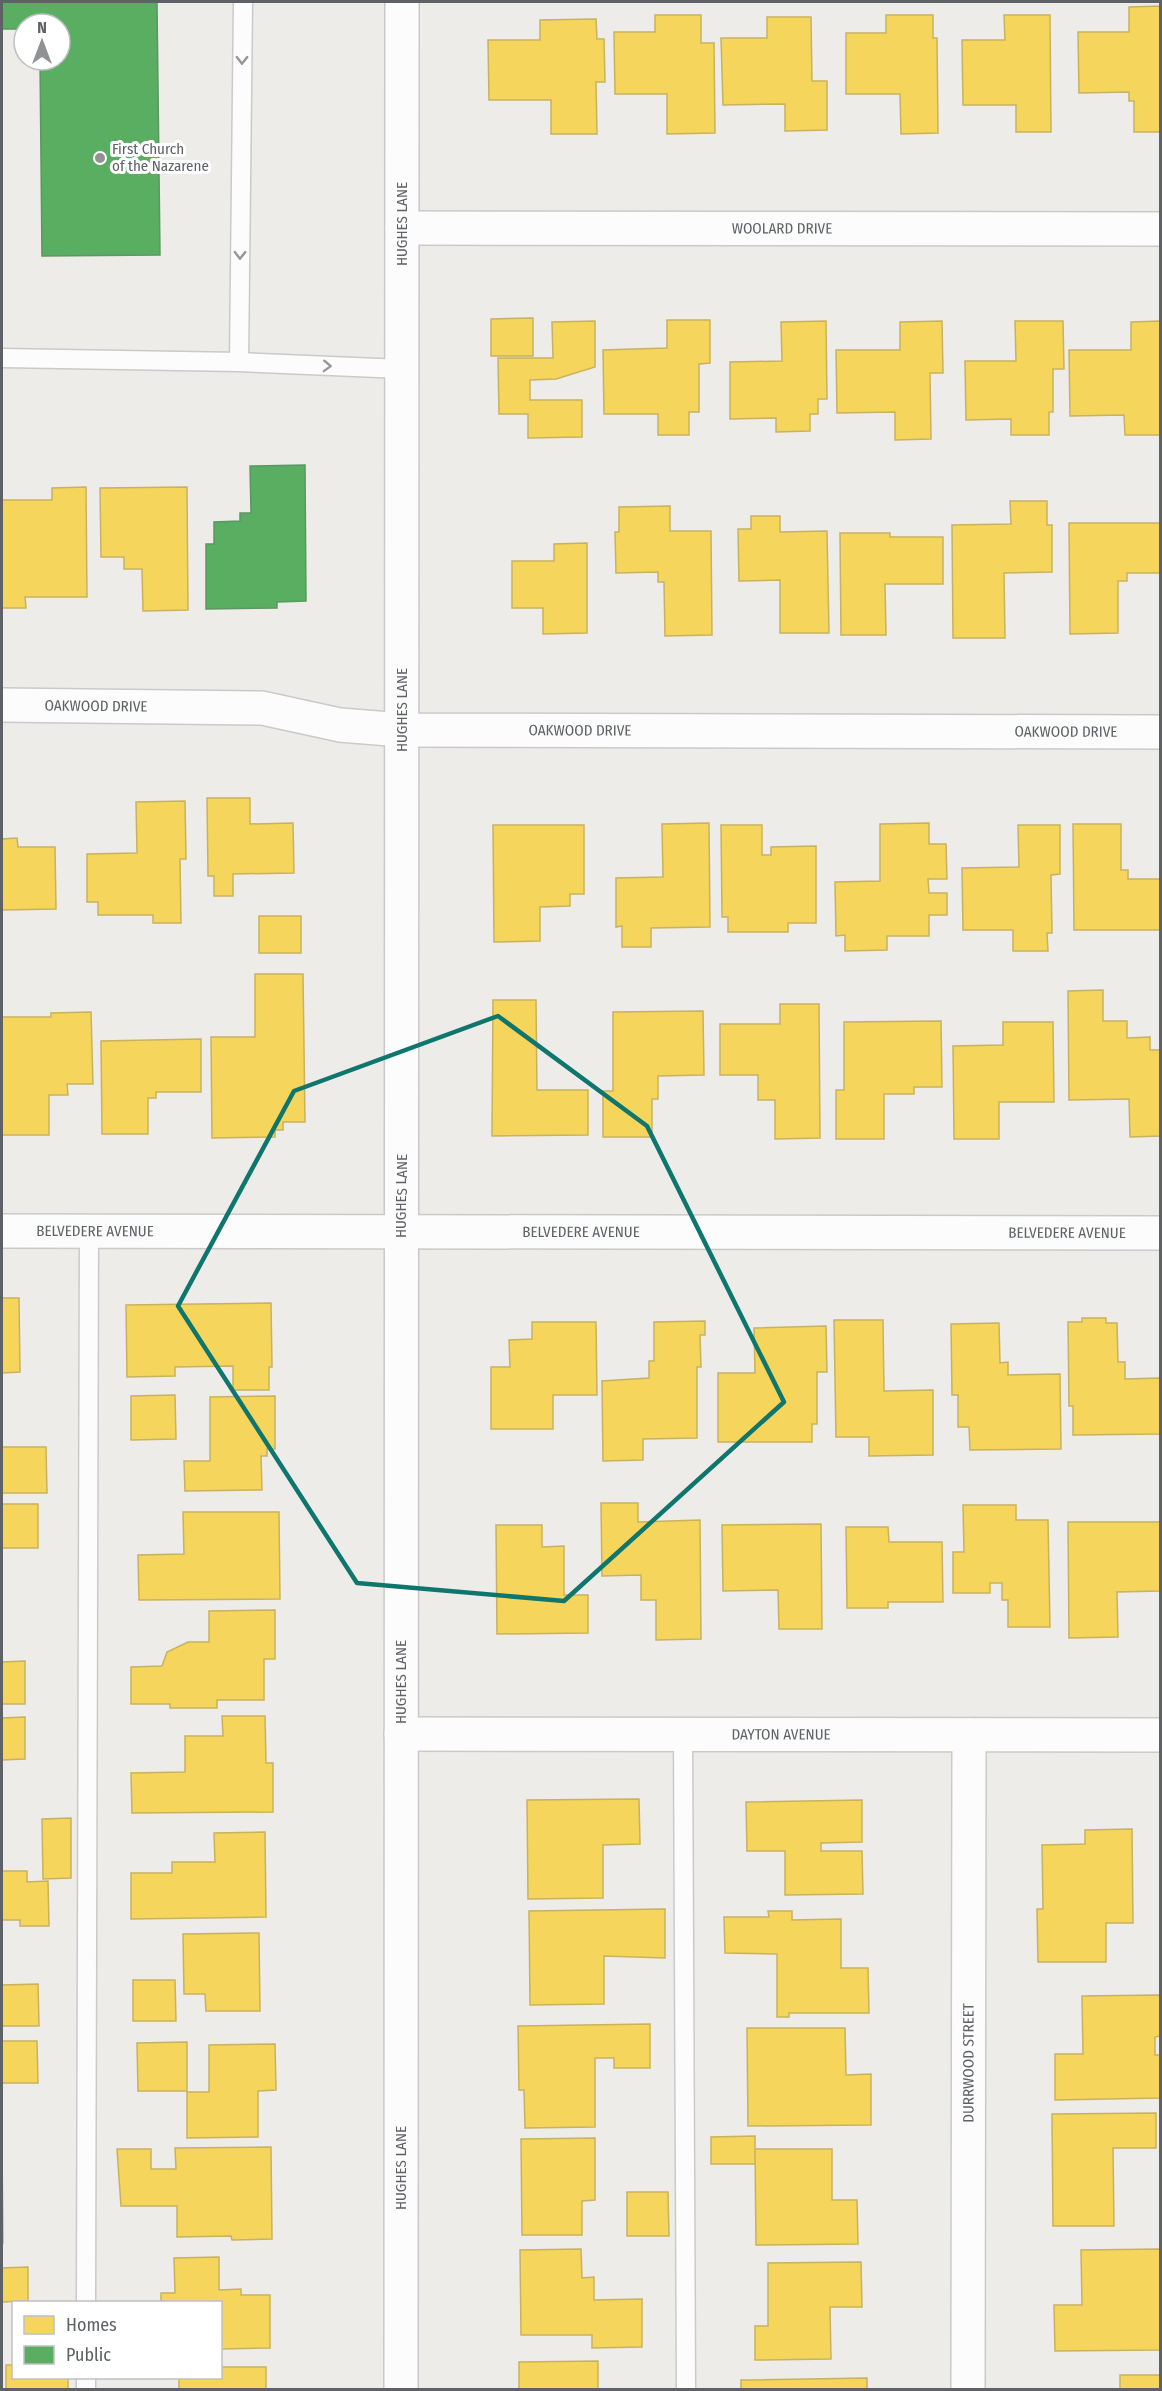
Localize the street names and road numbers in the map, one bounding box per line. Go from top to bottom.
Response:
street label: HUGHES LANE [393,182,411,266]
street label: WOOLARD DRIVE [732,219,832,238]
street label: HUGHES LANE [393,668,411,752]
street label: OAKWOOD DRIVE [44,696,148,716]
street label: OAKWOOD DRIVE [528,721,631,740]
street label: OAKWOOD DRIVE [1014,723,1117,741]
street label: HUGHES LANE [392,1154,411,1238]
street label: BELVEDERE AVENUE [36,1222,154,1240]
street label: BELVEDERE AVENUE [522,1223,640,1241]
street label: BELVEDERE AVENUE [1008,1224,1126,1242]
street label: HUGHES LANE [392,1640,410,1724]
street label: DAYTON AVENUE [731,1725,831,1744]
street label: DURRWOOD STREET [959,2003,978,2123]
street label: HUGHES LANE [392,2126,410,2210]

